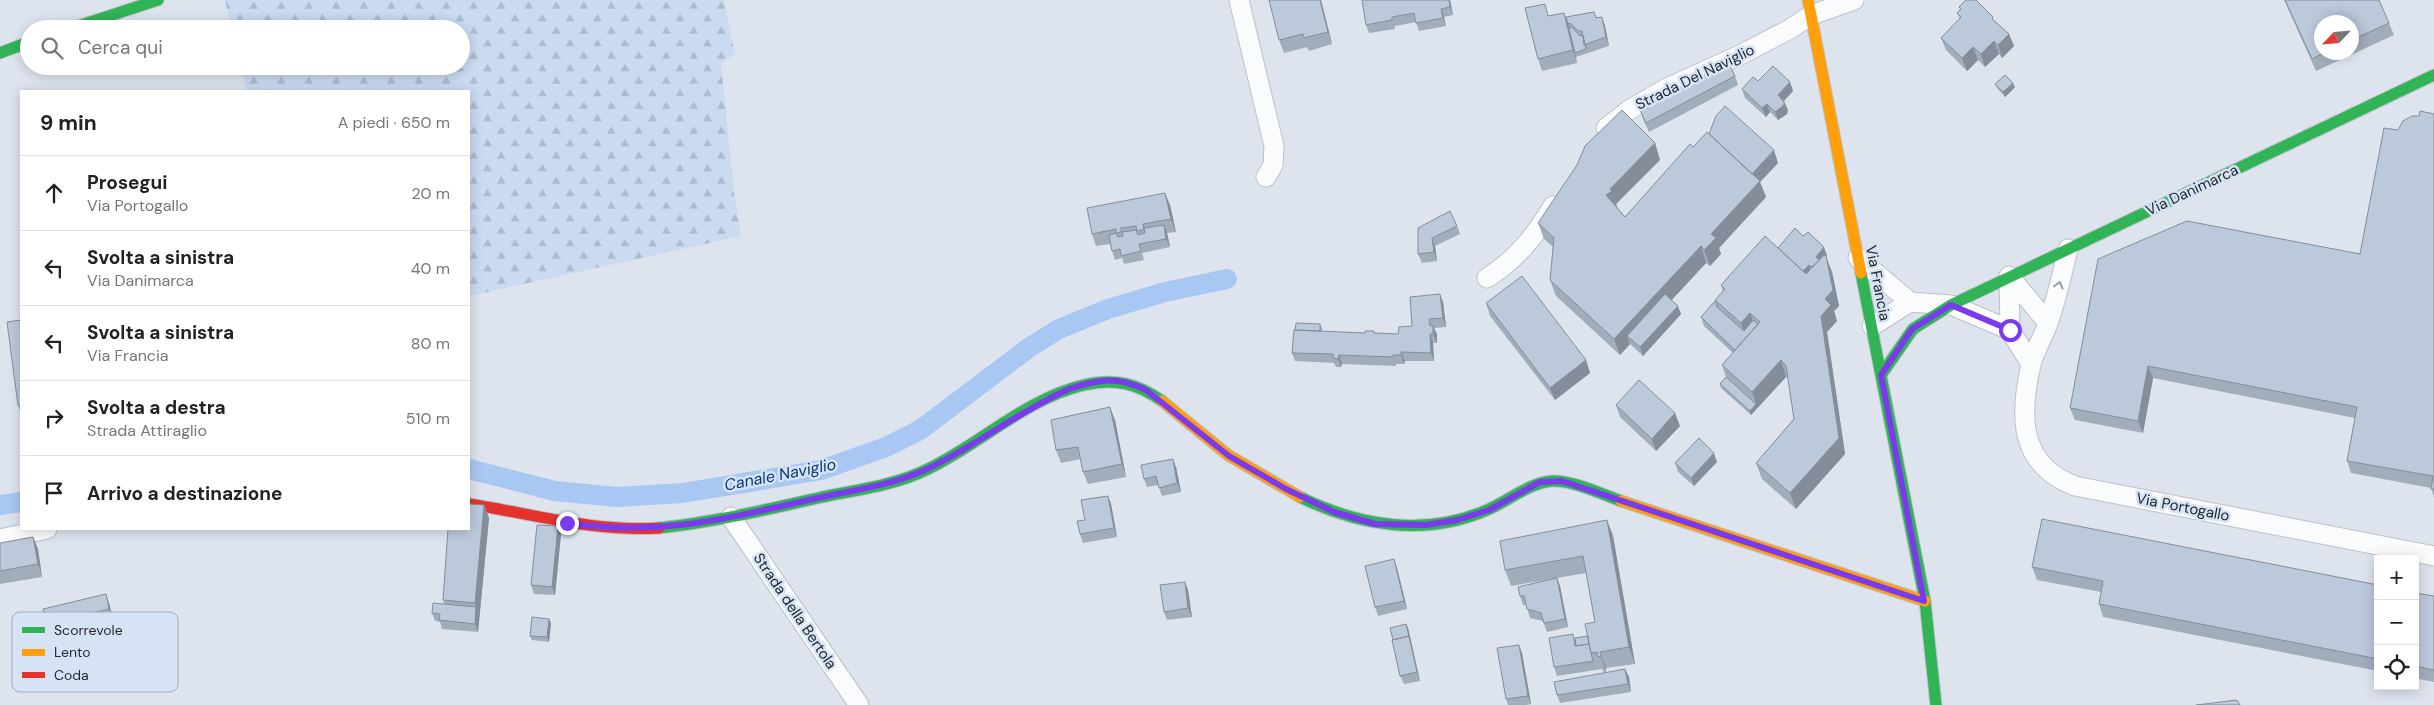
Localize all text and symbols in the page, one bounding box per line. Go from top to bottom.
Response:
north arrow [2314,15,2359,60]
search box [20,20,470,75]
icon: search [38,34,66,62]
text: Cerca qui [78,35,163,60]
street label: Strada Del Naviglio [1632,39,1758,114]
text: 9 min [40,109,97,137]
text: A piedi · 650 m [338,112,450,133]
street label: Via Danimarca [2142,160,2242,220]
text: Prosegui [87,170,167,195]
icon: ahead [40,179,68,207]
text: 20 m [411,183,450,204]
text: Via Portogallo [87,195,188,216]
street label: Via Francia [1861,244,1895,322]
text: Svolta a sinistra [87,245,234,270]
icon: left [40,254,68,282]
text: 40 m [411,258,450,279]
text: Via Danimarca [87,270,194,291]
one-way arrow [2053,281,2063,289]
route start [1999,319,2022,342]
text: Svolta a sinistra [87,320,234,345]
icon: left [40,329,68,357]
text: 80 m [411,333,450,354]
text: Via Francia [87,345,169,366]
text: Svolta a destra [87,395,226,420]
icon: right [40,404,68,432]
text: 510 m [406,408,450,429]
text: Strada Attiraglio [87,420,207,441]
water label: Canale Naviglio [722,453,838,496]
icon: arrive [40,479,68,507]
text: Arrivo a destinazione [87,481,282,506]
street label: Via Portogallo [2135,488,2232,526]
route end [556,512,579,535]
street label: Strada della Bertola [749,549,841,673]
map controls [2374,555,2419,690]
button: + [2374,555,2419,600]
button: − [2374,600,2419,645]
legend [12,612,178,692]
text: Scorrevole [54,621,123,639]
text: Lento [54,643,91,661]
button: locate [2374,645,2419,690]
text: Coda [54,666,89,684]

